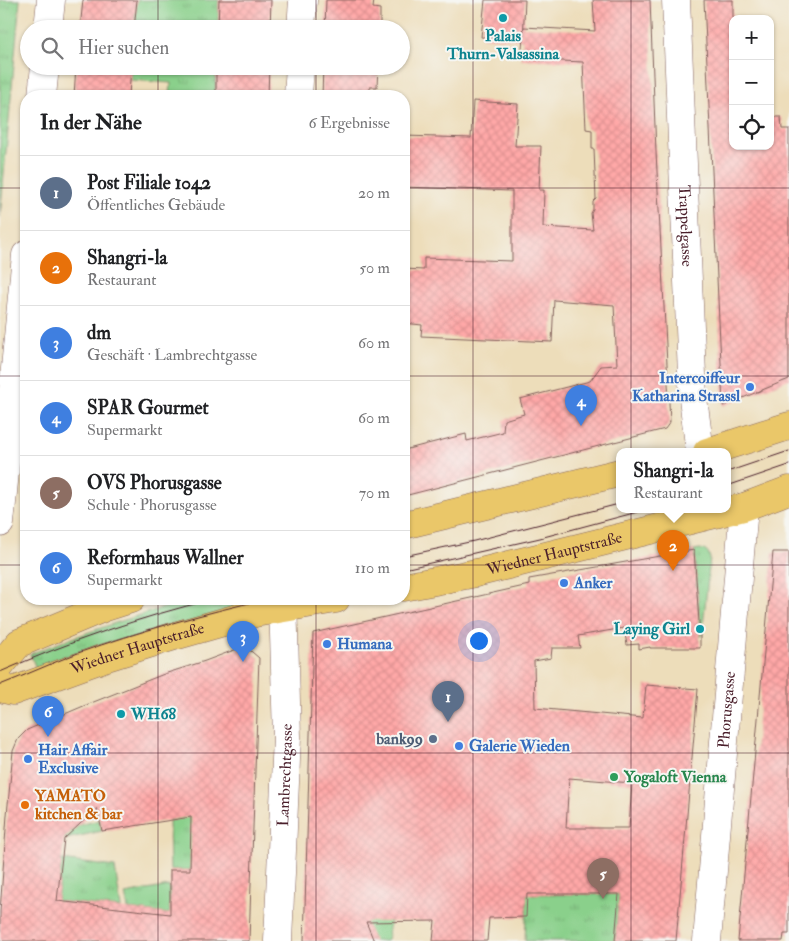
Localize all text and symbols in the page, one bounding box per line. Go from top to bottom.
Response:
marker: Palais Thurn-Valsassina [497,12,509,24]
map controls [729,15,774,150]
button: + [729,15,774,60]
search box [20,20,410,75]
place label: Palais Thurn-Valsassina [446,26,560,64]
icon: search [38,34,66,62]
text: Hier suchen [78,36,169,60]
button: − [729,60,774,105]
button: locate [729,105,774,150]
text: In der Nähe [40,109,142,136]
text: 6 Ergebnisse [309,113,390,133]
text: Post Filiale 1042 [87,171,211,195]
text: 1 [53,183,59,203]
text: 20 m [358,183,390,203]
street label: Trappelgasse [674,185,697,267]
text: Öffentliches Gebäude [87,195,225,215]
text: Shangri-la [87,246,167,270]
text: 2 [52,258,60,278]
text: 50 m [359,258,390,278]
text: Restaurant [87,270,156,290]
text: dm [87,321,111,345]
text: 3 [53,333,59,353]
text: 60 m [358,333,390,353]
text: Geschäft · Lambrechtgasse [87,345,257,365]
place label: Intercoiffeur Katharina Strassl [632,368,741,406]
marker: Intercoiffeur Katharina Strassl [744,381,756,393]
pin: 4 [565,385,597,426]
text: SPAR Gourmet [87,396,209,420]
text: 4 [52,408,60,428]
text: 60 m [358,408,390,428]
text: Supermarkt [87,420,162,440]
popup [616,448,731,513]
text: Shangri-la [633,459,714,483]
text: OVS Phorusgasse [87,471,222,495]
text: 5 [52,483,60,503]
text: 70 m [359,483,390,503]
text: Restaurant [633,483,703,503]
text: Schule · Phorusgasse [87,495,217,515]
street label: Wiedner Hauptstraße [483,527,625,580]
pin: 2 [657,530,689,571]
text: Reformhaus Wallner [87,546,244,570]
text: 6 [52,558,60,578]
text: 110 m [355,558,390,578]
text: Supermarkt [87,570,162,590]
place label: Anker [573,573,614,593]
marker: Anker [558,577,570,589]
street label: Wiedner Hauptstraße [67,618,207,680]
place label: Laying Girl [614,619,691,640]
pin: 3 [227,621,259,662]
marker: Laying Girl [694,623,706,635]
your location [466,628,492,654]
place label: Humana [337,634,392,654]
marker: Humana [321,638,333,650]
street label: Phorusgasse [713,670,740,749]
pin: 1 [432,681,464,722]
pin: 6 [32,696,64,737]
place label: WH68 [130,704,176,724]
marker: WH68 [115,708,127,720]
street label: Lambrechtgasse [273,723,297,827]
place label: bank99 [375,729,423,749]
marker: bank99 [427,733,439,745]
place label: Galerie Wieden [469,736,571,756]
place label: Hair Affair Exclusive [38,740,108,778]
marker: Galerie Wieden [453,740,465,752]
marker: Hair Affair Exclusive [22,753,34,765]
place label: Yogaloft Vienna [623,767,727,788]
marker: Yogaloft Vienna [608,771,620,783]
place label: YAMATO kitchen & bar [34,786,123,824]
marker: YAMATO kitchen & bar [19,799,31,811]
pin: 5 [587,858,619,899]

